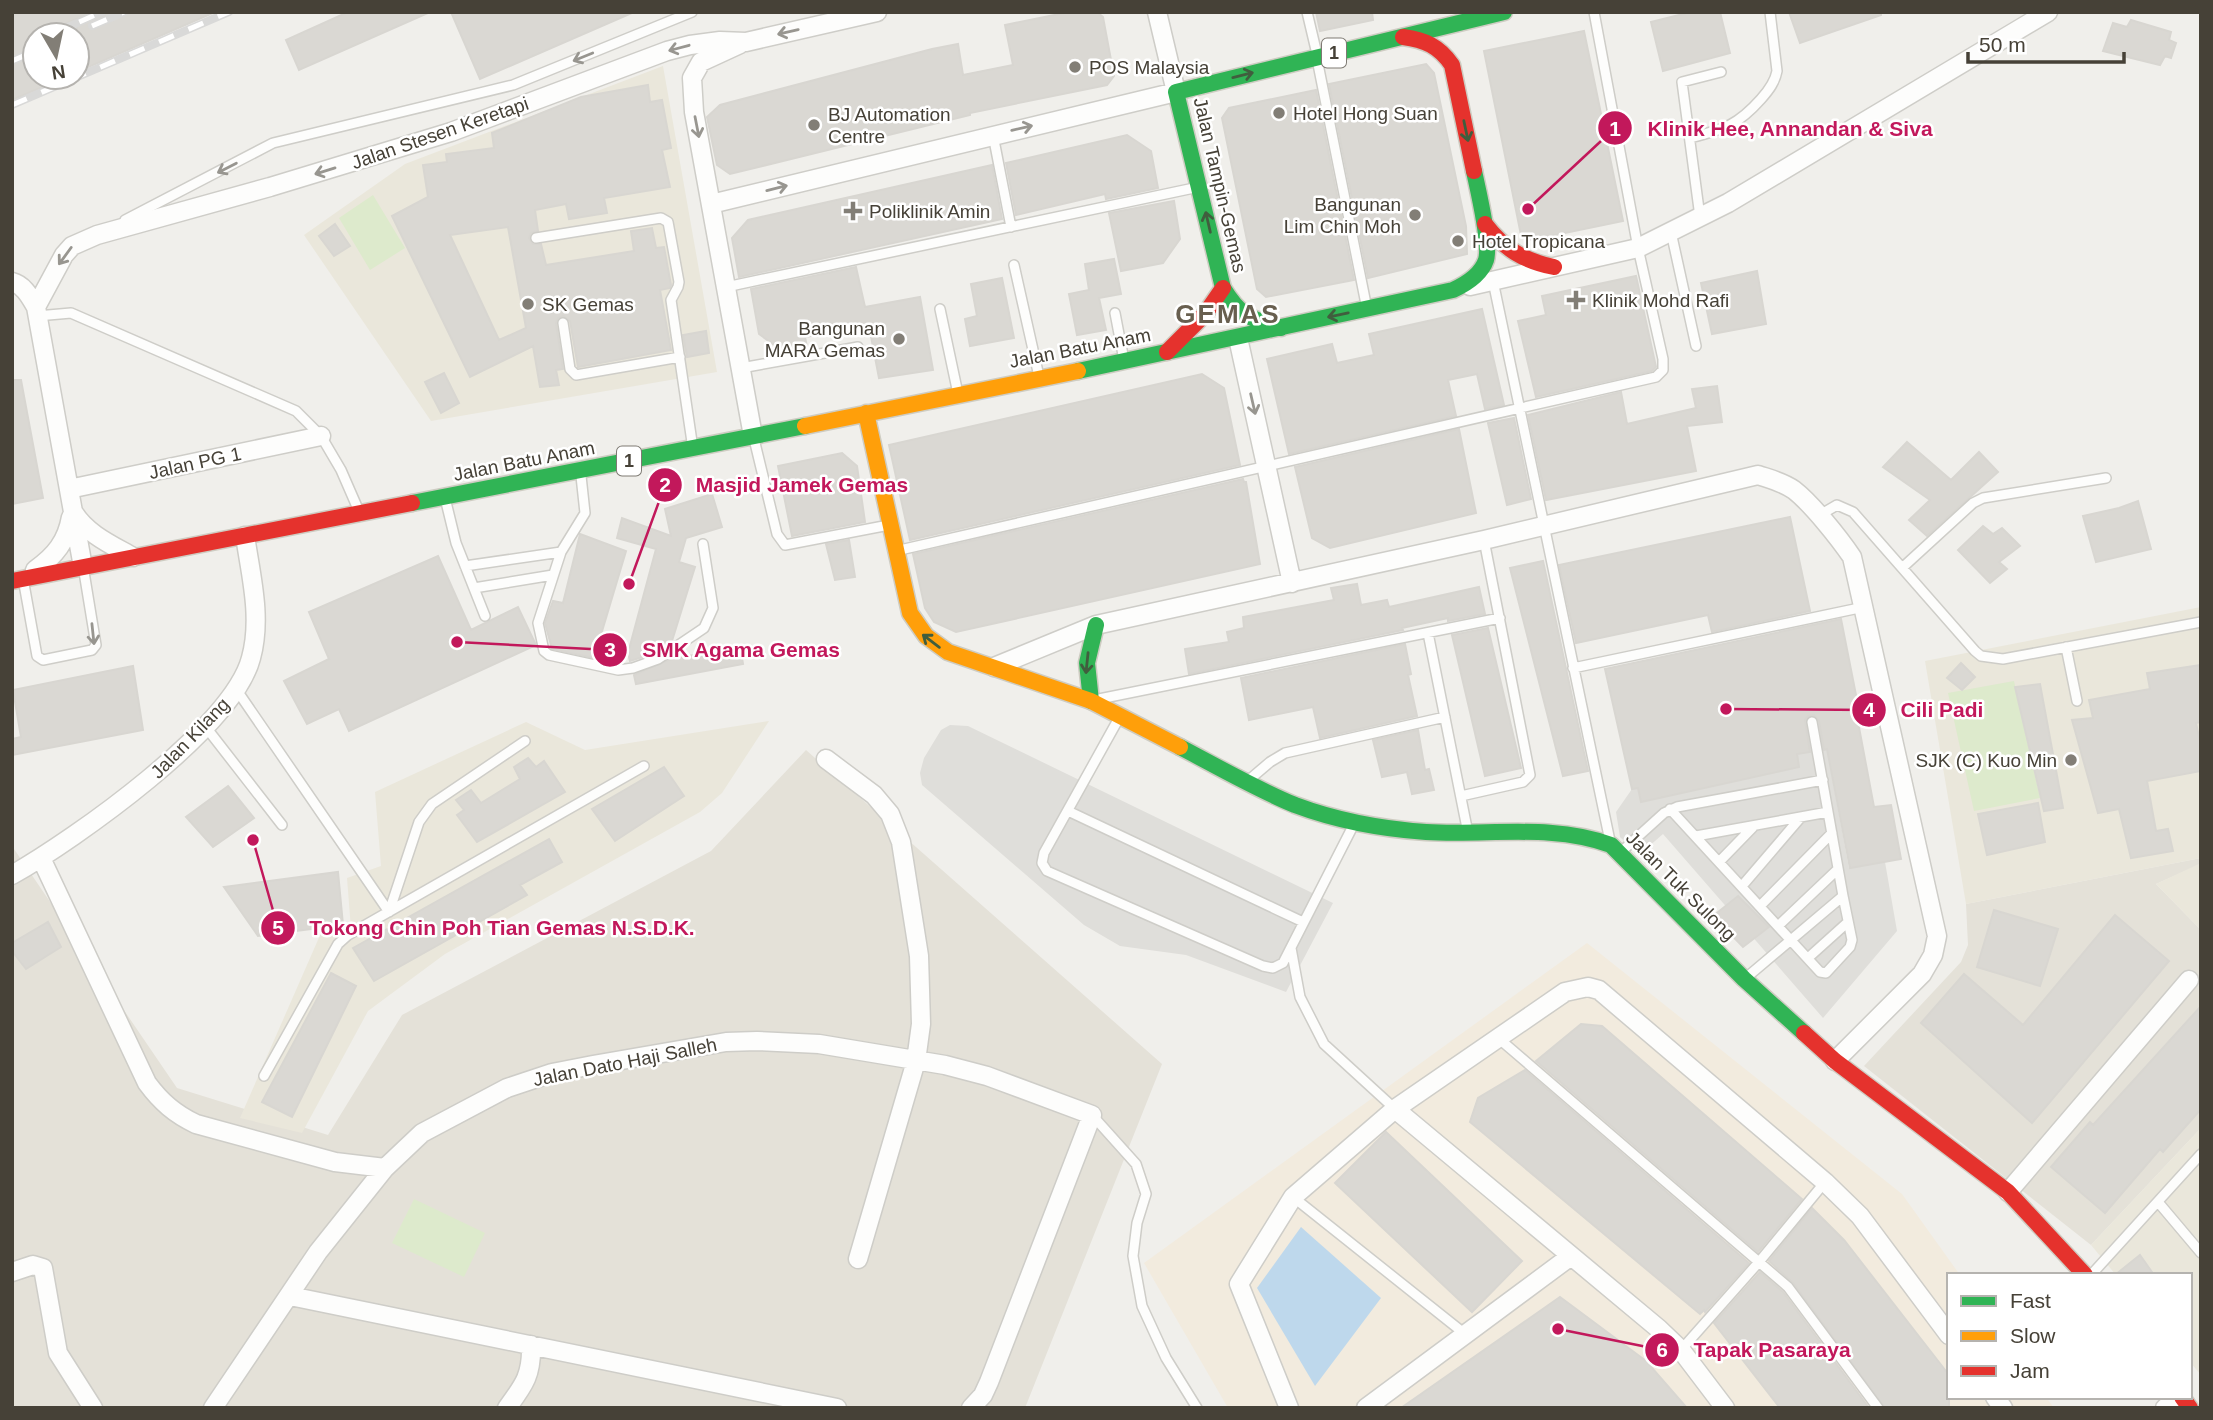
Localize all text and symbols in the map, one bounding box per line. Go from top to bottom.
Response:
north arrow [21,21,91,91]
scale bar [1968,21,2124,65]
one-way arrow [777,26,800,40]
text: 50 m [1979,33,2026,56]
road number: 1 [1322,38,1346,68]
one-way arrow [668,42,691,55]
one-way arrow [573,51,595,64]
place label: POS Malaysia [1089,57,1210,78]
marker: POS Malaysia [1067,59,1083,75]
text: N [50,61,67,84]
one-way arrow [1231,68,1254,82]
street label: Jalan Stesen Keretapi [349,93,531,173]
street label: Jalan Tampin-Gemas [1190,95,1250,275]
place label: Hotel Hong Suan [1293,103,1438,124]
place label: BJ Automation Centre [828,104,951,147]
marker: Hotel Hong Suan [1271,105,1287,121]
callout: Klinik Hee, Annandan & Siva [1598,107,1947,149]
one-way arrow [690,115,704,138]
marker: BJ Automation Centre [806,117,822,133]
text: 1 [1609,117,1621,140]
text: Klinik Hee, Annandan & Siva [1647,117,1933,140]
one-way arrow [1460,119,1474,142]
one-way arrow [1010,121,1033,135]
one-way arrow [218,161,238,175]
one-way arrow [315,165,337,178]
one-way arrow [765,180,788,194]
place label: Bangunan Lim Chin Moh [1284,194,1401,237]
marker: Poliklinik Amin [843,201,863,221]
place label: Poliklinik Amin [869,201,990,222]
marker: Bangunan Lim Chin Moh [1407,207,1423,223]
one-way arrow [1200,211,1214,234]
place label: Hotel Tropicana [1472,231,1606,252]
marker: Hotel Tropicana [1450,233,1466,249]
one-way arrow [58,246,73,265]
marker: Klinik Mohd Rafi [1566,290,1586,310]
place label: Klinik Mohd Rafi [1592,290,1729,311]
place label: SK Gemas [542,294,634,315]
marker: SK Gemas [520,296,536,312]
district label: GEMAS [1175,299,1281,329]
one-way arrow [1327,309,1350,323]
place label: Bangunan MARA Gemas [765,318,885,361]
street label: Jalan Batu Anam [1007,324,1153,372]
marker: Bangunan MARA Gemas [891,331,907,347]
one-way arrow [1246,392,1260,415]
street label: Jalan Batu Anam [451,437,597,485]
street label: Jalan PG 1 [147,443,243,483]
road number: 1 [617,447,641,476]
callout: Masjid Jamek Gemas [647,464,923,506]
text: 2 [659,473,671,496]
text: Masjid Jamek Gemas [696,473,908,496]
one-way arrow [87,622,100,645]
callout: SMK Agama Gemas [593,629,854,671]
one-way arrow [923,633,941,648]
text: 3 [604,638,616,661]
text: SMK Agama Gemas [642,638,840,661]
one-way arrow [1080,651,1093,673]
callout: Cili Padi [1852,689,1998,731]
street label: Jalan Kilang [146,693,234,783]
text: 4 [1863,698,1875,721]
text: Cili Padi [1901,698,1983,721]
place label: SJK (C) Kuo Min [1916,750,2057,771]
marker: SJK (C) Kuo Min [2063,752,2079,768]
street label: Jalan Tuk Sulong [1622,827,1740,945]
callout: Tokong Chin Poh Tian Gemas N.S.D.K. [261,907,709,949]
text: 5 [272,916,284,939]
text: Tokong Chin Poh Tian Gemas N.S.D.K. [309,916,695,939]
street label: Jalan Dato Haji Salleh [531,1034,719,1090]
legend [1947,1273,2192,1399]
text: Fast [2010,1289,2051,1312]
text: Slow [2010,1324,2056,1347]
callout: Tapak Pasaraya [1644,1329,1864,1371]
text: 6 [1656,1338,1668,1361]
text: Tapak Pasaraya [1693,1338,1851,1361]
text: Jam [2010,1359,2050,1382]

